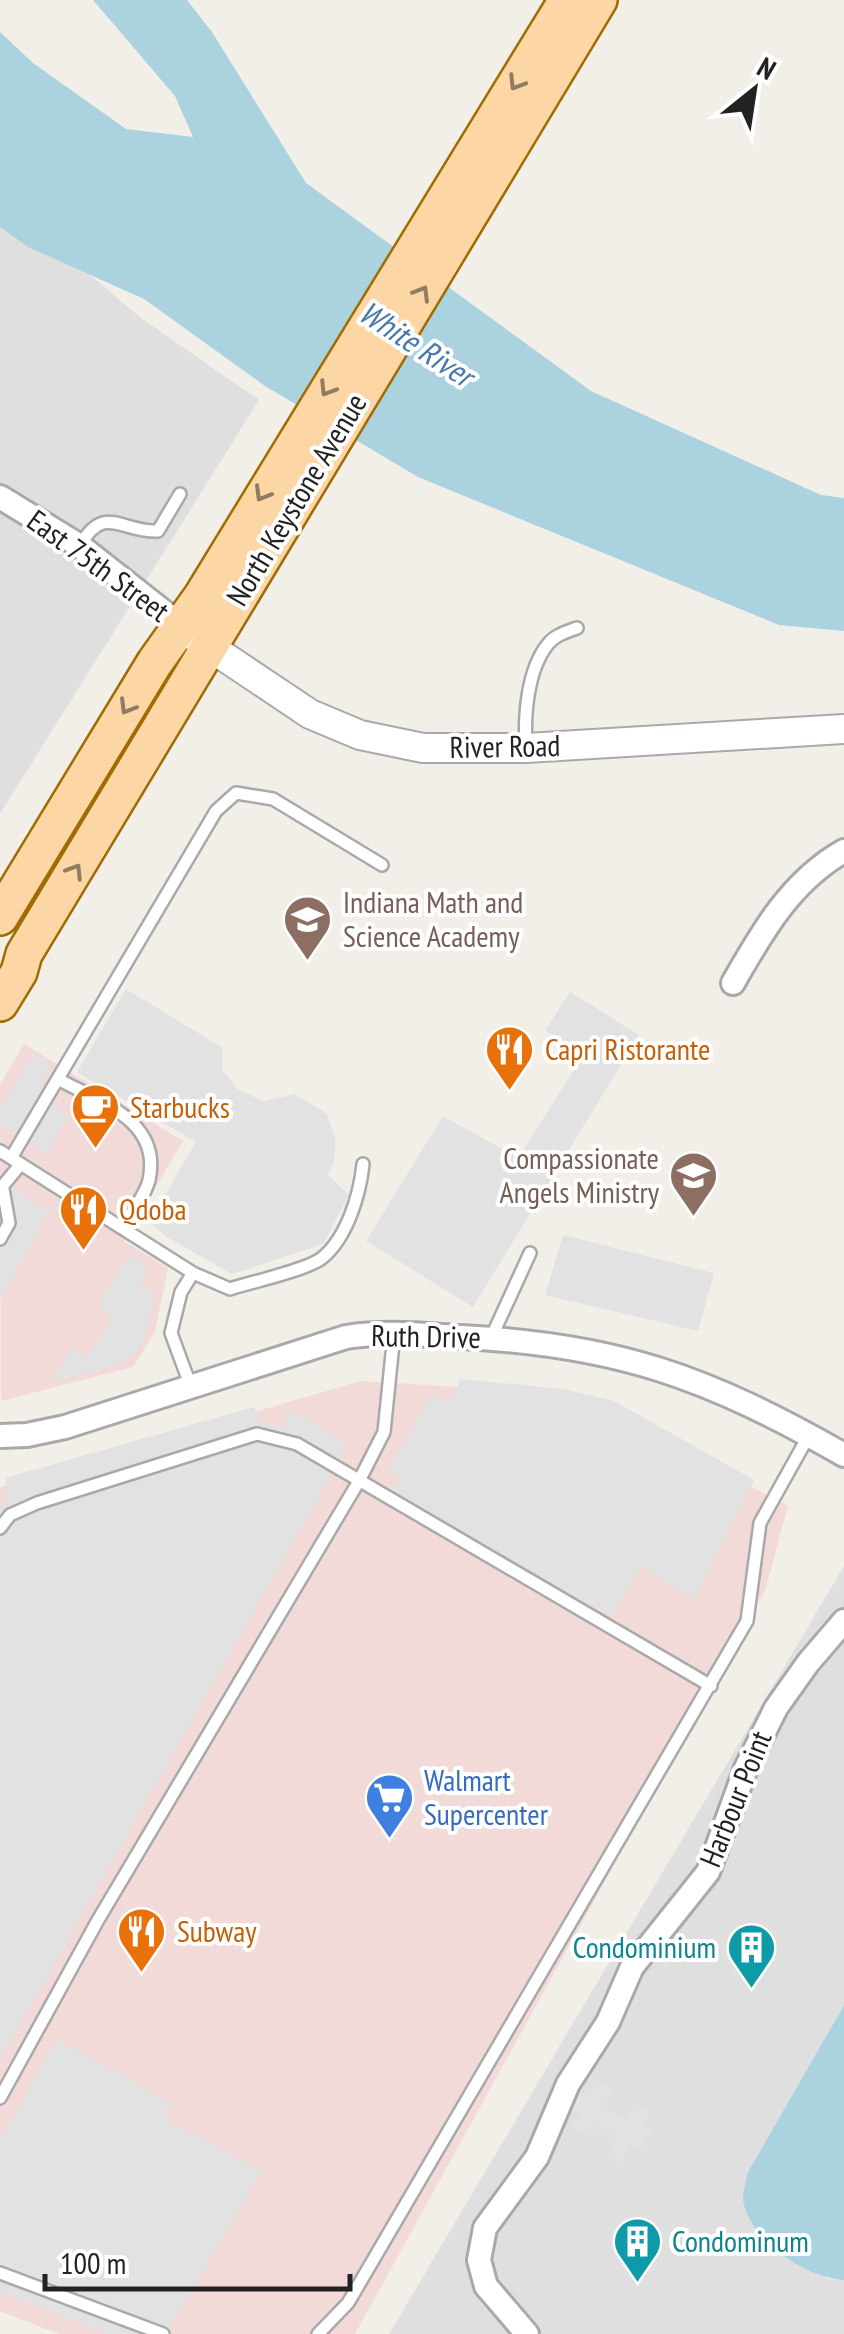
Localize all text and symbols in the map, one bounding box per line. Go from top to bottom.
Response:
north arrow [704,40,804,140]
text: N [751,48,783,88]
one-way arrow [509,72,528,90]
one-way arrow [410,286,429,304]
water label: White River [352,291,485,398]
one-way arrow [320,378,339,396]
street label: North Keystone Avenue [217,386,374,612]
one-way arrow [255,483,274,501]
street label: East 75th Street [20,500,178,630]
one-way arrow [120,696,139,714]
street label: River Road [449,725,561,766]
one-way arrow [63,863,82,881]
place label: Indiana Math and Science Academy [343,882,523,955]
school or university icon: Indiana Math and Science Academy [282,894,334,962]
restaurant icon: Capri Ristorante [484,1024,536,1092]
place label: Capri Ristorante [545,1029,710,1068]
cafe icon: Starbucks [69,1082,121,1150]
place label: Starbucks [130,1087,230,1126]
place label: Compassionate Angels Ministry [500,1138,660,1211]
school or university icon: Compassionate Angels Ministry [668,1150,720,1218]
restaurant icon: Qdoba [58,1184,110,1252]
place label: Qdoba [119,1189,186,1228]
street label: Ruth Drive [371,1315,481,1356]
street label: Harbour Point [690,1724,780,1872]
place label: Walmart Supercenter [424,1760,549,1833]
supermarket icon: Walmart Supercenter [363,1772,415,1840]
restaurant icon: Subway [116,1906,168,1974]
place label: Subway [177,1911,257,1950]
building icon: Condominium [725,1922,777,1990]
place label: Condominium [573,1927,716,1966]
building icon: Condominum [611,2216,663,2284]
place label: Condominum [672,2221,809,2260]
scale bar [45,2229,350,2291]
text: 100 m [60,2243,126,2282]

